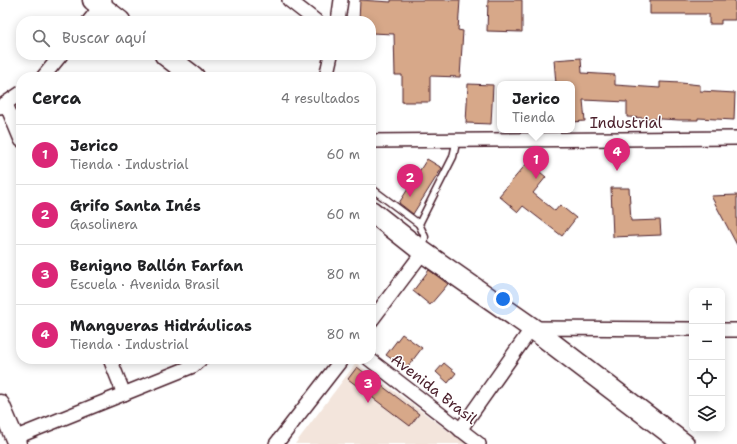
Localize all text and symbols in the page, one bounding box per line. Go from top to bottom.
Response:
search box [16,16,376,60]
icon: search [30,27,52,49]
text: Buscar aquí [62,28,146,48]
popup [497,81,575,133]
text: Cerca [32,87,81,109]
text: Jerico [512,89,560,109]
text: 4 resultados [281,90,360,107]
text: Tienda [512,109,555,126]
street label: Industrial [590,113,663,133]
text: Jerico [70,136,118,156]
pin: 4 [604,138,630,171]
text: 1 [42,146,48,163]
text: 60 m [327,146,360,163]
pin: 1 [523,146,549,179]
text: Tienda · Industrial [70,156,188,173]
pin: 2 [397,164,423,197]
text: Grifo Santa Inés [70,196,201,216]
text: 2 [40,206,50,223]
text: 60 m [327,206,360,223]
text: Gasolinera [70,216,138,233]
text: Benigno Ballón Farfan [70,256,243,276]
text: 3 [40,266,50,283]
text: 80 m [326,266,360,283]
text: Escuela · Avenida Brasil [70,276,219,293]
map controls [689,288,725,432]
button: + [689,288,725,324]
your location [493,289,513,309]
text: Mangueras Hidráulicas [70,316,252,336]
button: − [689,324,725,360]
text: 4 [40,326,50,343]
text: 80 m [326,326,360,343]
text: Tienda · Industrial [70,336,188,353]
street label: Avenida Brasil [387,349,481,429]
button: locate [689,360,725,396]
pin: 3 [355,370,381,403]
button: layers [689,396,725,432]

